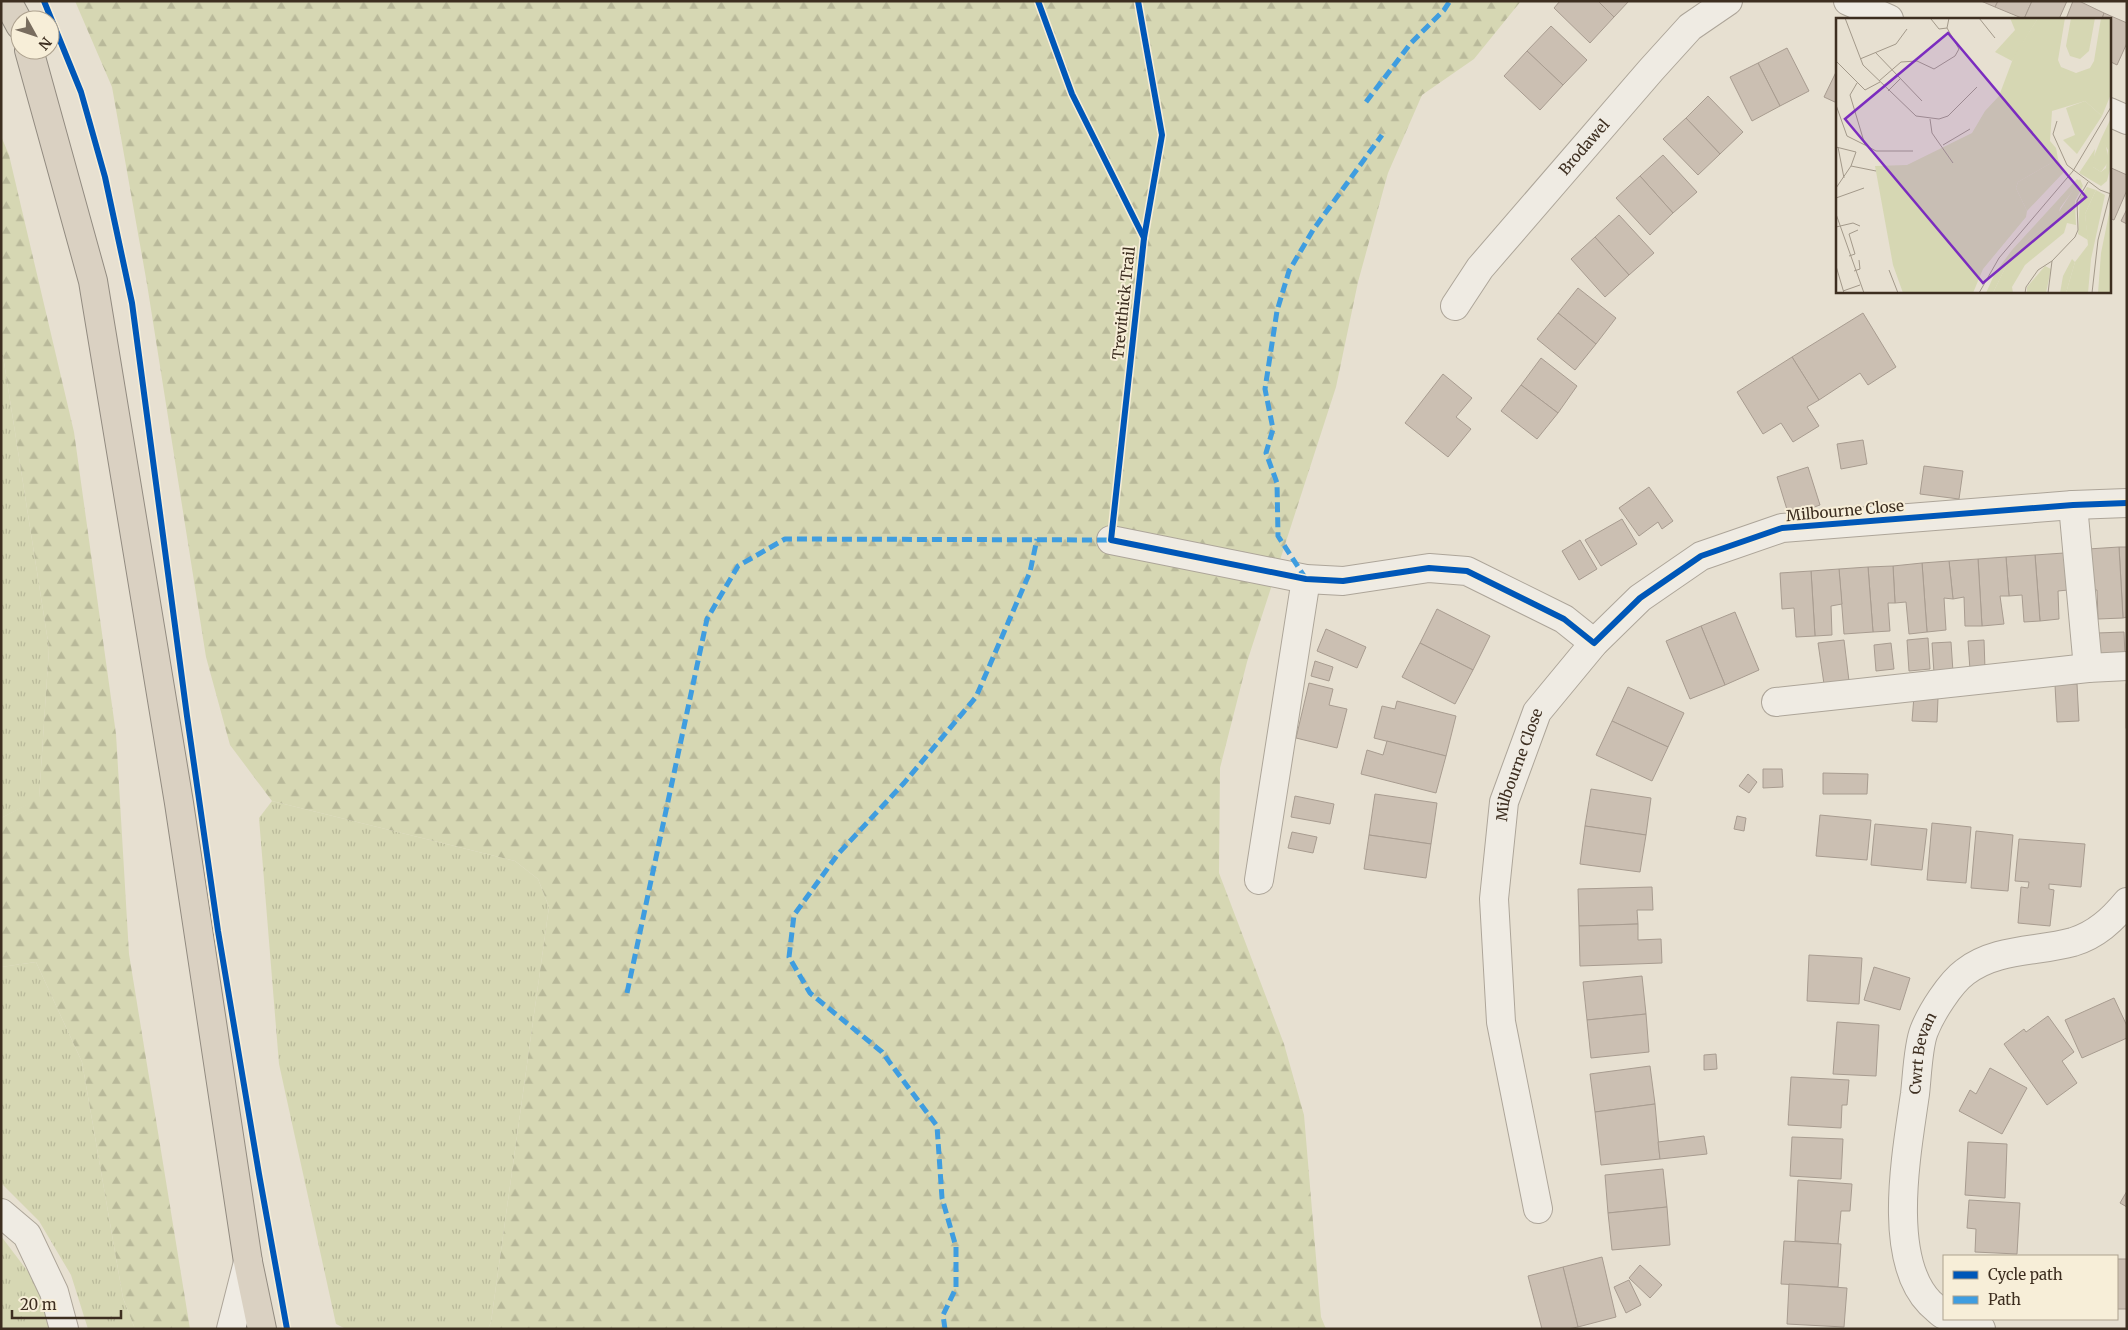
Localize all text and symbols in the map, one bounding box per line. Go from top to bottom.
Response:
north arrow [10,10,60,60]
inset map [1836,18,2110,292]
text: N [35,33,55,53]
street label: Brodawel [1555,115,1613,179]
street label: Trevithick Trail [1108,245,1139,360]
street label: Milbourne Close [1785,496,1905,525]
street label: Milbourne Close [1492,706,1547,822]
street label: Cwrt Bevan [1905,1009,1940,1095]
legend [1943,1255,2118,1320]
text: Cycle path [1988,1265,2063,1284]
scale bar [12,1288,121,1320]
text: Path [1988,1290,2021,1309]
text: 20 m [20,1295,57,1314]

